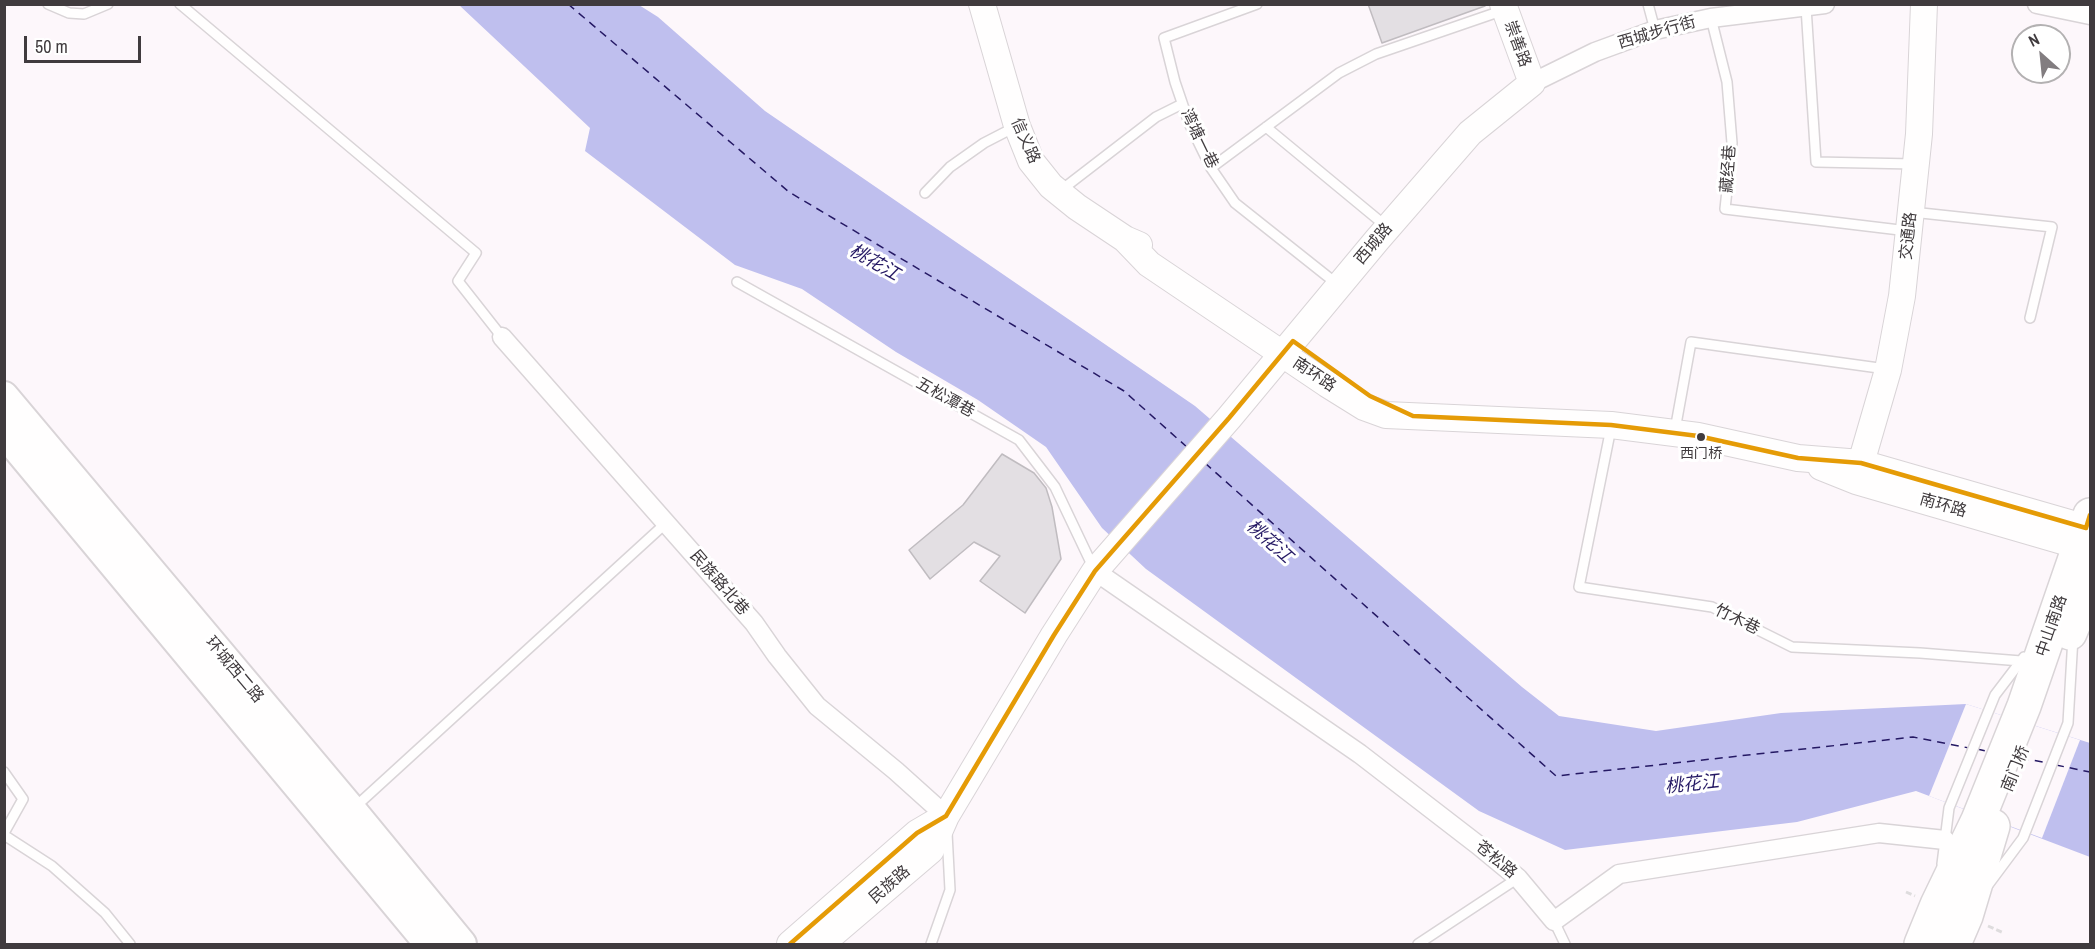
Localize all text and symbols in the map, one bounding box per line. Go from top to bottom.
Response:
street label: 西城步行街 [1616,13,1698,53]
street label: 崇善路 [1500,18,1534,70]
scale bar [27,24,144,62]
north arrow [2011,24,2071,84]
text: N [2025,28,2043,52]
text: 50 m [35,34,68,59]
street label: 湾塘一巷 [1176,106,1222,172]
street label: 信义路 [1006,115,1044,167]
street label: 藏经巷 [1718,144,1740,194]
street label: 交通路 [1897,211,1921,261]
street label: 西城路 [1351,219,1397,269]
water label: 桃花江 [845,240,903,286]
street label: 南环路 [1289,354,1339,396]
street label: 五松潭巷 [912,374,978,422]
marker: 西门桥 [1695,431,1707,443]
place label: 西门桥 [1680,446,1722,462]
street label: 南环路 [1917,490,1969,522]
water label: 桃花江 [1242,516,1296,568]
street label: 民族路北巷 [686,547,752,619]
street label: 中山南路 [2033,593,2071,659]
street label: 竹木巷 [1711,601,1763,639]
street label: 环城西二路 [201,633,267,707]
street label: 南门桥 [1998,743,2034,795]
water label: 桃花江 [1664,771,1720,799]
street label: 苍松路 [1471,837,1521,883]
street label: 民族路 [866,862,914,908]

